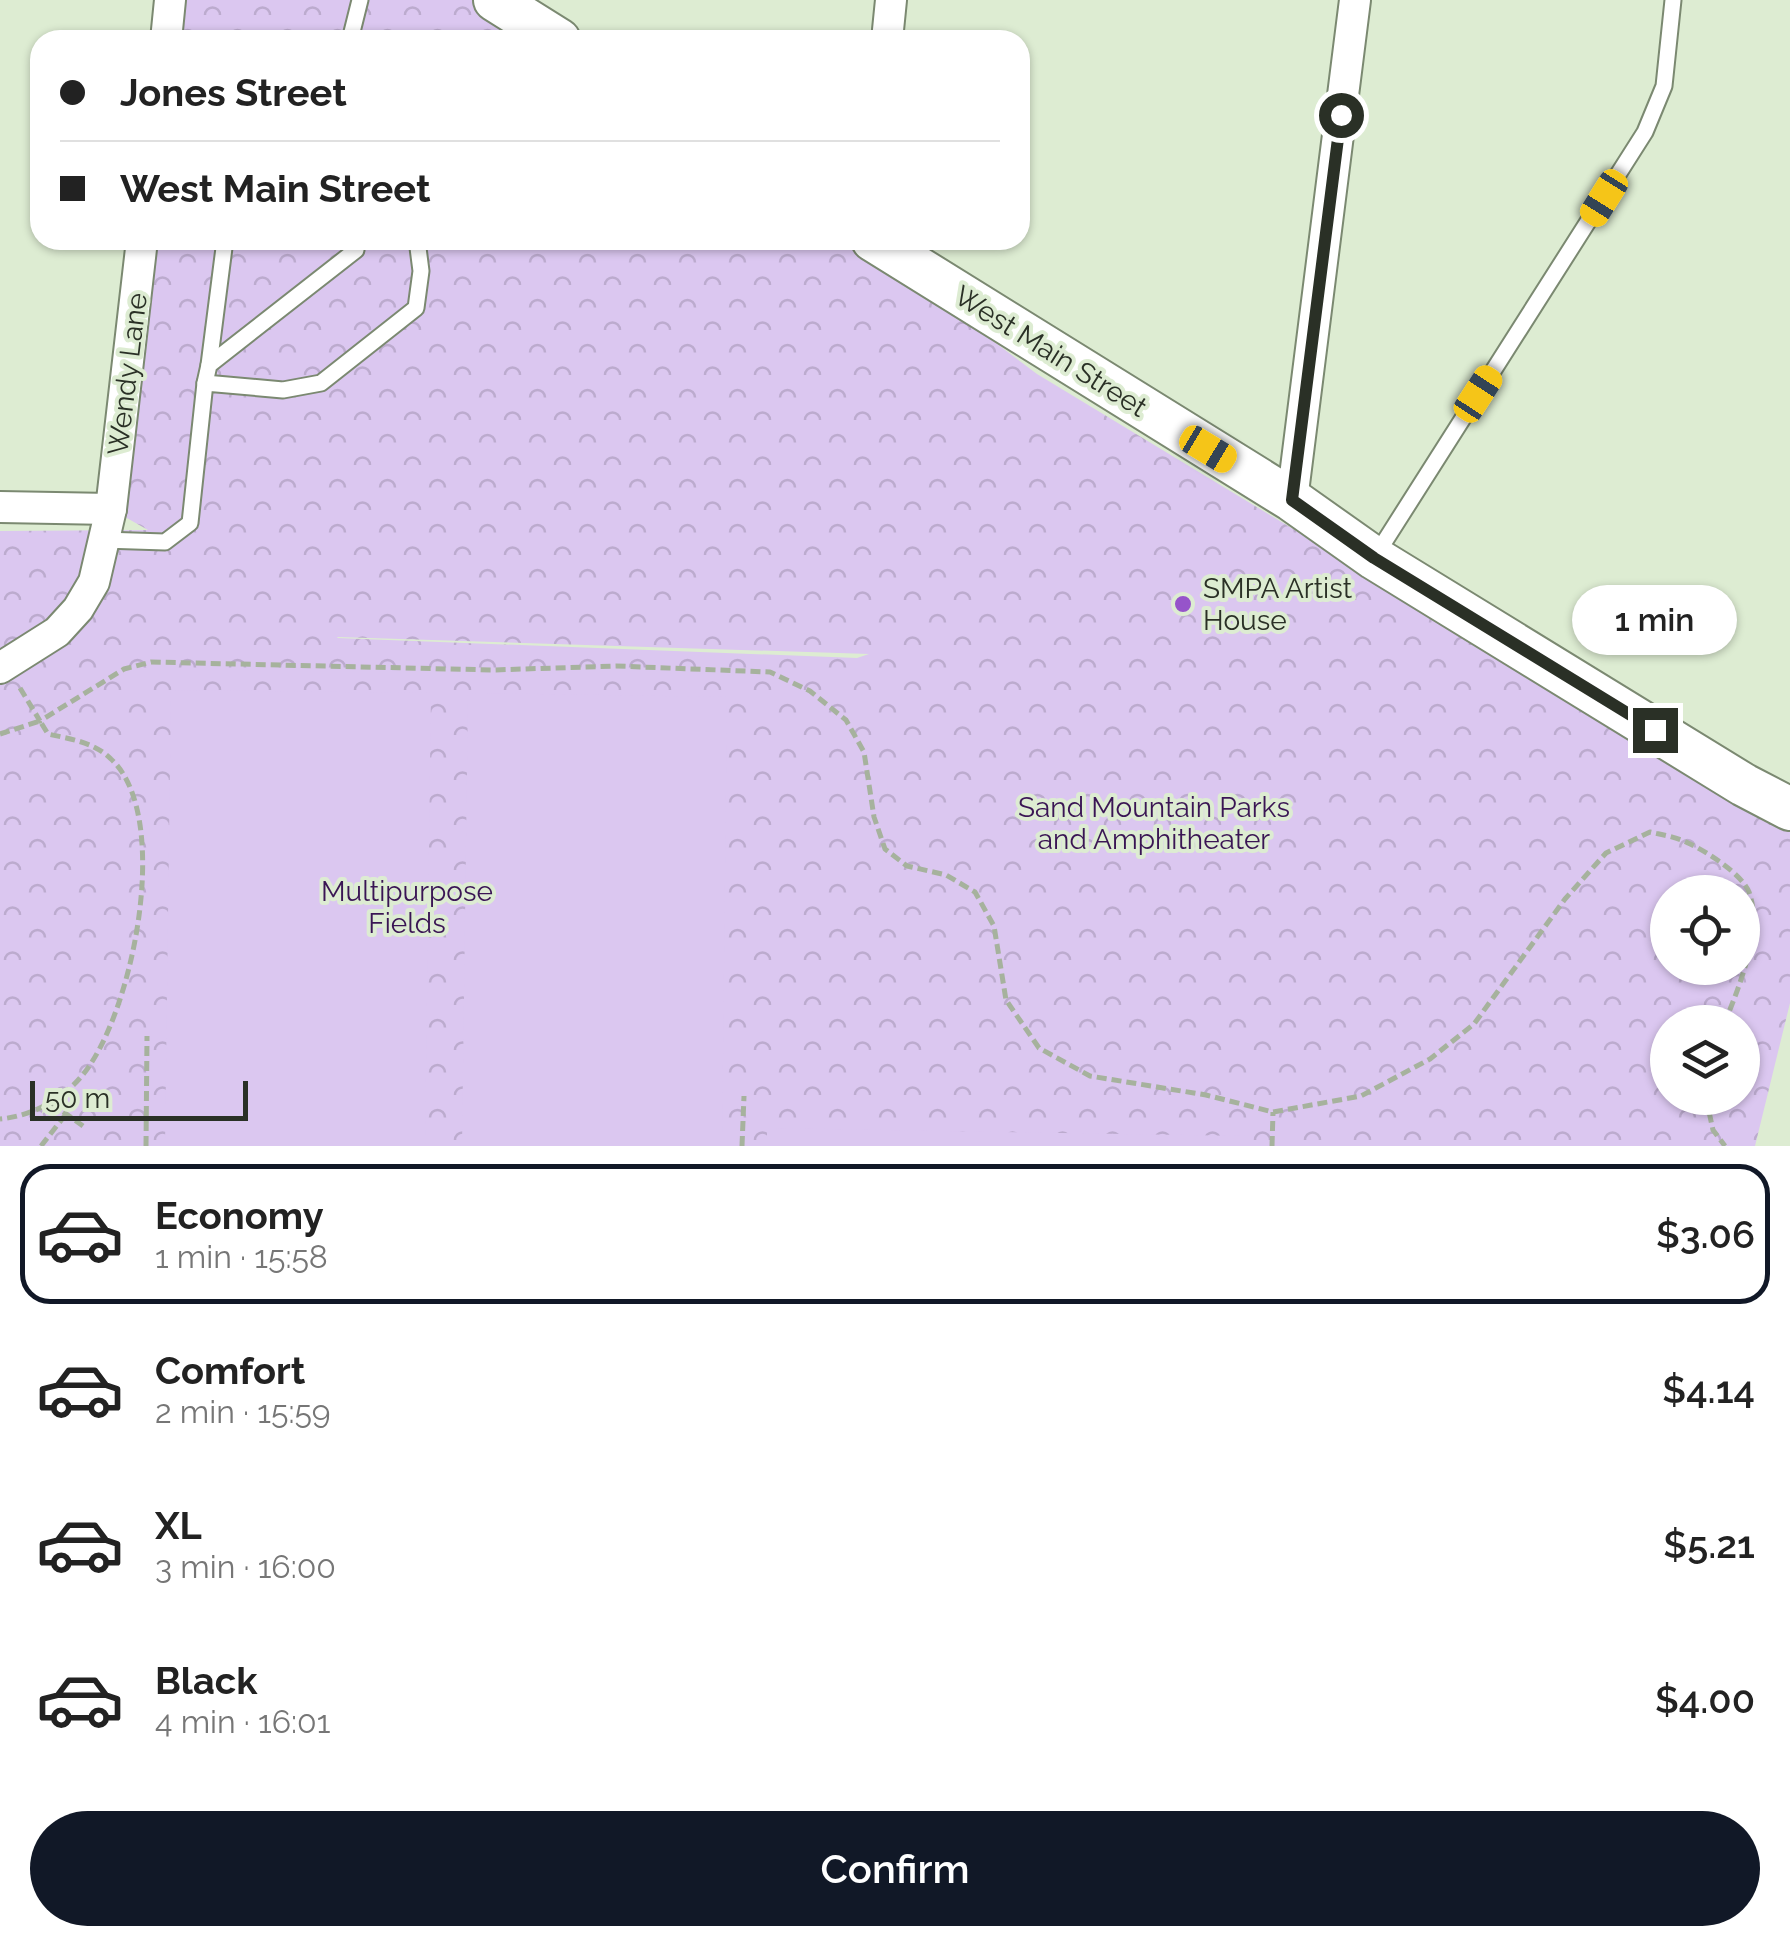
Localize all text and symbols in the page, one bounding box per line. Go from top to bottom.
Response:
text: Jones Street [120,70,347,115]
route start [1319,93,1364,138]
car [1575,165,1633,231]
text: West Main Street [120,166,431,211]
street label: West Main Street [948,279,1154,424]
street label: Wendy Lane [101,291,154,457]
car [1449,361,1507,427]
car [1175,421,1241,477]
place label: SMPA Artist House [1203,572,1353,637]
callout: 1 min [1572,585,1738,655]
marker: SMPA Artist House [1172,593,1194,615]
text: 1 min [1615,601,1694,638]
route end [1633,708,1678,753]
park label: Sand Mountain Parks and Amphitheater [1018,791,1290,856]
park label: Multipurpose Fields [321,875,493,940]
map controls [1650,875,1760,1115]
button: locate [1650,875,1760,985]
button: layers [1650,1005,1760,1115]
scale bar [30,1076,248,1120]
text: 50 m [45,1082,110,1115]
icon: car [35,1189,125,1279]
text: Economy [155,1193,324,1238]
text: $3.06 [1656,1212,1755,1257]
text: 1 min · 15:58 [155,1238,328,1275]
icon: car [35,1344,125,1434]
text: Comfort [155,1348,305,1393]
text: $4.14 [1662,1367,1755,1412]
text: 2 min · 15:59 [155,1393,331,1430]
icon: car [35,1499,125,1589]
text: XL [155,1503,202,1548]
text: $5.21 [1663,1522,1755,1567]
text: 3 min · 16:00 [155,1548,336,1585]
icon: car [35,1654,125,1744]
text: Black [155,1658,257,1703]
text: $4.00 [1655,1677,1755,1722]
text: 4 min · 16:01 [155,1703,330,1740]
button: Confirm [30,1811,1760,1926]

